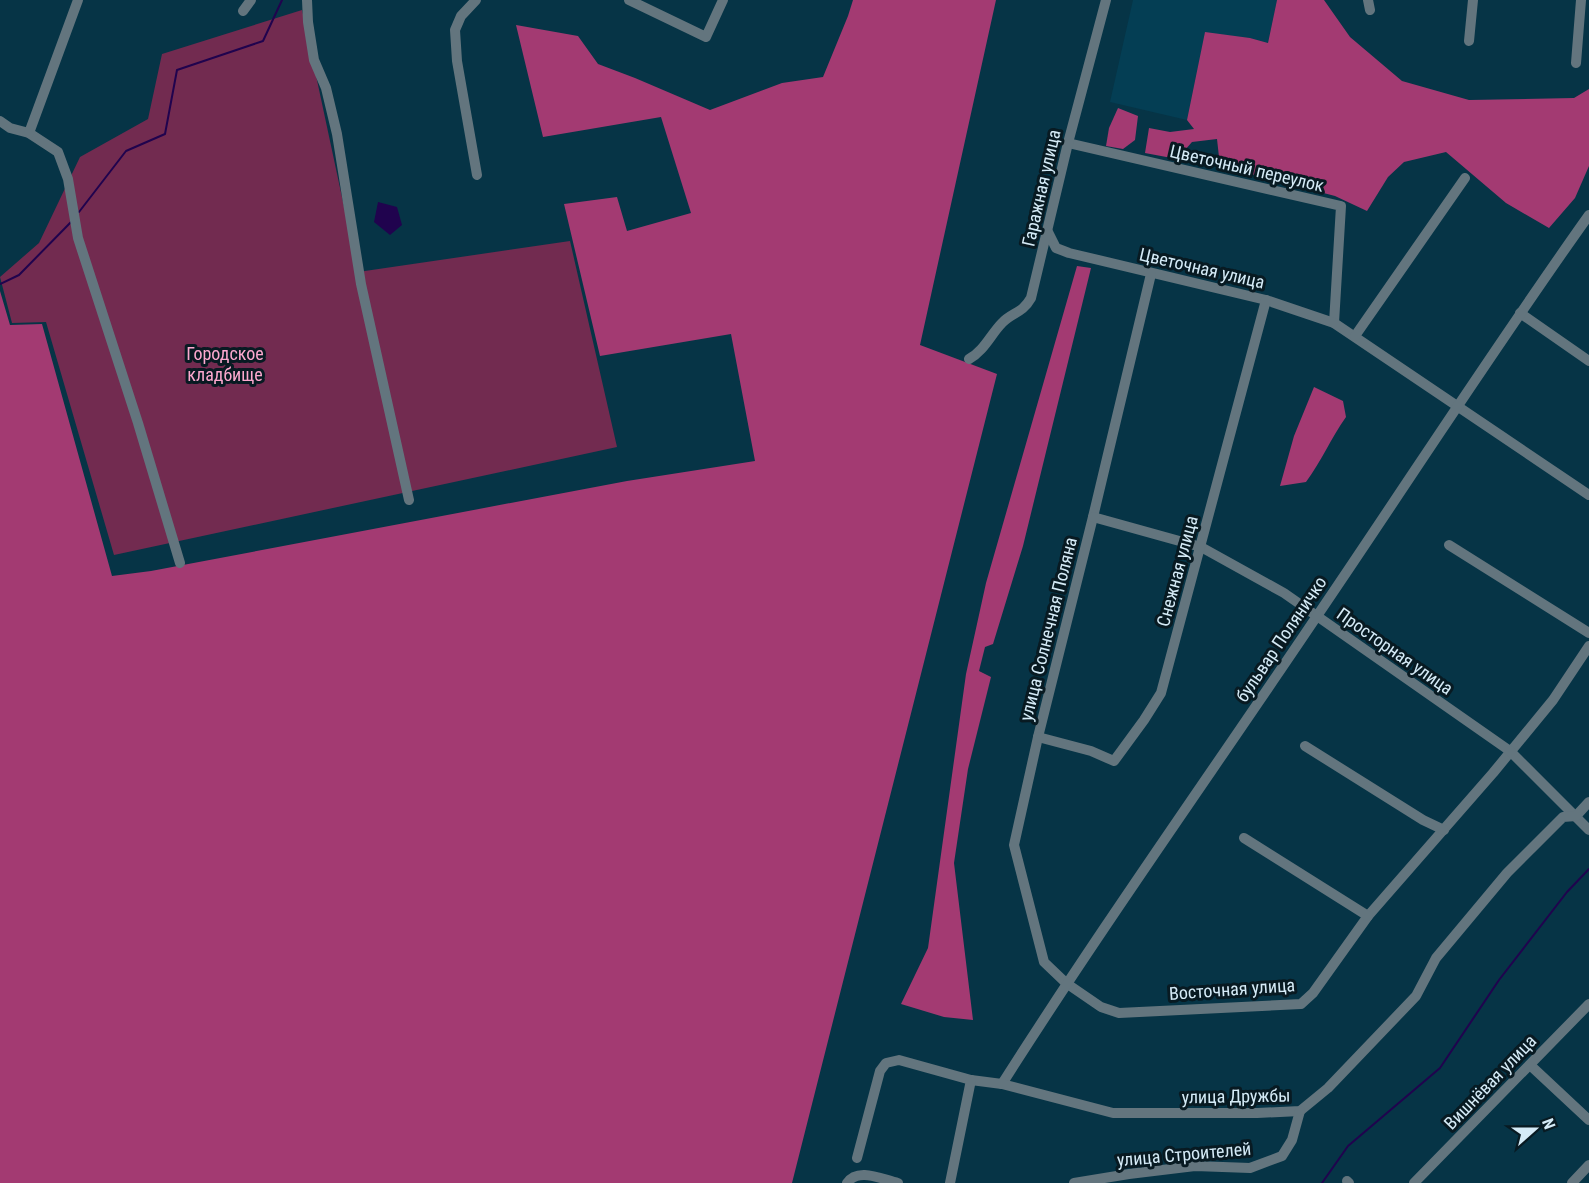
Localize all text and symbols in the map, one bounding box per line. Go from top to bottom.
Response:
street label: Гаражная улица [1017,128,1065,248]
street label: Цветочный переулок [1168,140,1326,196]
street label: Цветочная улица [1137,243,1267,293]
park label: Городское кладбище [186,343,264,385]
street label: Снежная улица [1152,513,1202,629]
street label: улица Солнечная Поляна [1015,535,1081,723]
street label: бульвар Поляничко [1231,572,1331,706]
street label: Просторная улица [1333,603,1457,699]
street label: Восточная улица [1168,974,1296,1004]
street label: Вишнёвая улица [1440,1030,1540,1134]
street label: улица Дружбы [1181,1085,1291,1107]
north arrow [1505,1099,1565,1159]
text: N [1538,1116,1559,1132]
street label: улица Строителей [1116,1138,1252,1170]

